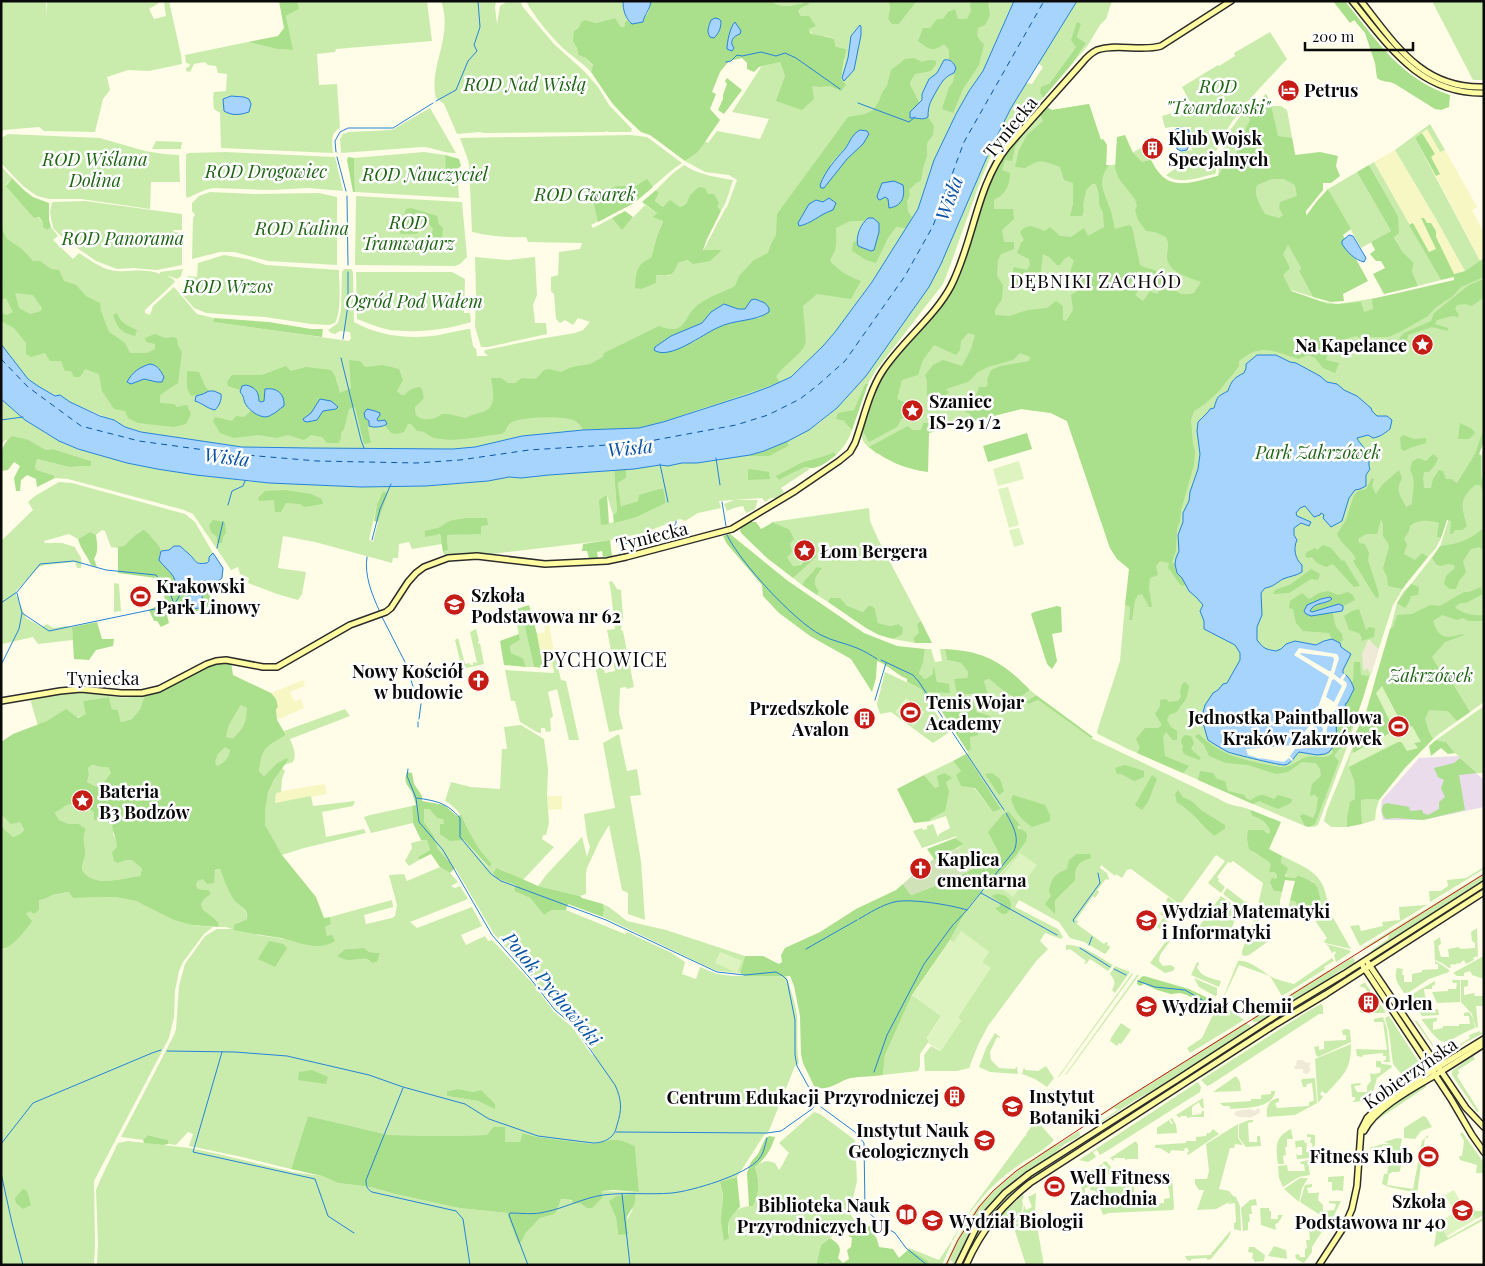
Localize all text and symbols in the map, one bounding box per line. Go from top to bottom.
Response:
scale bar [1305,20,1412,52]
text: 200 m [1312,26,1355,46]
park label: ROD Nad Wisłą [463,72,586,96]
park label: ROD "Twardowski" [1166,74,1272,119]
hotel icon: Petrus [1276,78,1300,102]
place label: Petrus [1304,78,1358,102]
street label: Tyniecka [978,91,1042,163]
place label: Klub Wojsk Specjalnych [1168,126,1269,171]
building icon: Klub Wojsk Specjalnych [1140,136,1164,160]
park label: ROD Wiślana Dolina [41,147,148,192]
park label: ROD Drogowiec [204,159,327,183]
park label: ROD Nauczyciel [361,162,489,186]
water label: Wisła [928,172,968,224]
park label: ROD Gwarek [533,182,636,206]
park label: ROD Tramwajarz [361,210,456,255]
park label: ROD Kalina [254,216,349,240]
park label: ROD Panorama [61,226,184,250]
district label: DĘBNIKI ZACHÓD [1010,267,1182,293]
park label: ROD Wrzos [182,274,273,298]
park label: Ogród Pod Wałem [345,289,483,313]
place label: Na Kapelance [1295,333,1407,357]
place icon: Na Kapelance [1411,333,1435,357]
place label: Szaniec IS-29 1/2 [929,389,1001,434]
place icon: Szaniec IS-29 1/2 [901,399,925,423]
water label: Wisła [606,432,654,462]
water label: Wisła [203,440,251,472]
park label: Park Zakrzówek [1254,440,1381,464]
street label: Tyniecka [614,516,690,556]
place icon: Łom Bergera [792,539,816,563]
place label: Łom Bergera [820,539,928,563]
place label: Krakowski Park Linowy [156,574,261,619]
place label: Szkoła Podstawowa nr 62 [471,583,621,628]
sports icon: Krakowski Park Linowy [128,584,152,608]
school or university icon: Szkoła Podstawowa nr 62 [443,593,467,617]
district label: PYCHOWICE [542,645,668,672]
place label: Nowy Kościół w budowie [352,659,463,704]
park label: Zakrzówek [1388,663,1473,687]
street label: Tyniecka [67,666,139,690]
church icon: Nowy Kościół w budowie [467,669,491,693]
place label: Tenis Wojar Academy [925,690,1025,735]
place label: Przedszkole Avalon [749,696,849,741]
sports icon: Tenis Wojar Academy [898,700,922,724]
place label: Jednostka Paintballowa Kraków Zakrzówek [1187,705,1383,750]
building icon: Przedszkole Avalon [853,706,877,730]
sports icon: Jednostka Paintballowa Kraków Zakrzówek [1386,715,1410,739]
place label: Bateria B3 Bodzów [99,779,190,824]
place icon: Bateria B3 Bodzów [71,789,95,813]
place label: Kaplica cmentarna [937,847,1027,892]
church icon: Kaplica cmentarna [909,857,933,881]
place label: Wydział Matematyki i Informatyki [1161,899,1330,944]
school or university icon: Wydział Matematyki i Informatyki [1134,909,1158,933]
water label: Potok Pychowicki [497,925,609,1051]
building icon: Orlen [1357,991,1381,1015]
place label: Orlen [1385,991,1433,1015]
school or university icon: Wydział Chemii [1134,994,1158,1018]
place label: Wydział Chemii [1161,994,1293,1018]
street label: Kobierzyńska [1358,1032,1462,1114]
place label: Instytut Botaniki [1029,1084,1100,1129]
place label: Centrum Edukacji Przyrodniczej [667,1085,939,1109]
building icon: Centrum Edukacji Przyrodniczej [943,1085,967,1109]
school or university icon: Instytut Botaniki [1001,1094,1025,1118]
place label: Instytut Nauk Geologicznych [848,1118,969,1163]
school or university icon: Instytut Nauk Geologicznych [973,1128,997,1152]
place label: Fitness Klub [1309,1144,1413,1168]
sports icon: Fitness Klub [1417,1144,1441,1168]
place label: Well Fitness Zachodnia [1069,1165,1170,1210]
sports icon: Well Fitness Zachodnia [1042,1175,1066,1199]
place label: Szkoła Podstawowa nr 40 [1295,1189,1447,1234]
place label: Biblioteka Nauk Przyrodniczych UJ [737,1193,890,1238]
school or university icon: Szkoła Podstawowa nr 40 [1450,1199,1474,1223]
library icon: Biblioteka Nauk Przyrodniczych UJ [894,1203,918,1227]
school or university icon: Wydział Biologii [921,1209,945,1233]
place label: Wydział Biologii [948,1209,1084,1233]

